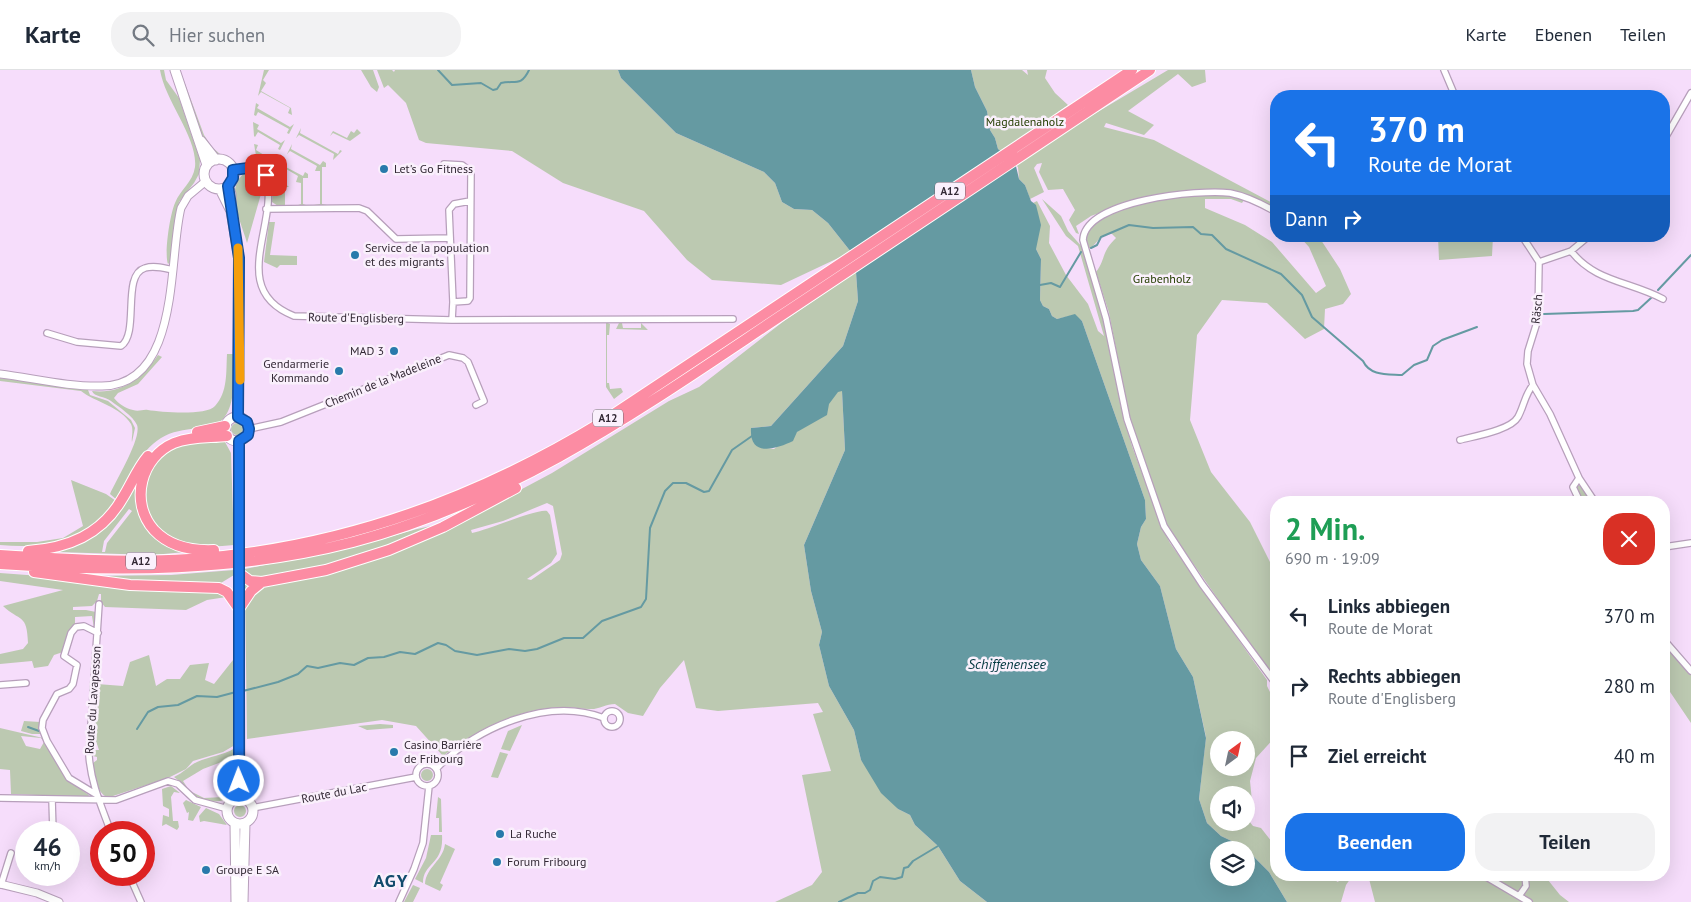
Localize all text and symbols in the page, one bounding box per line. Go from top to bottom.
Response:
search box [111,12,461,57]
text: Karte [25,19,81,50]
icon: search [129,21,157,49]
text: Hier suchen [169,23,265,47]
text: Karte [1466,23,1507,46]
text: Ebenen [1535,23,1592,46]
text: Teilen [1620,23,1666,46]
text: 370 m [1368,106,1465,152]
icon: left [1285,110,1350,175]
park label: Magdalenaholz [986,114,1064,129]
text: Route de Morat [1368,150,1512,178]
pin [245,154,287,196]
icon: arrive [252,161,280,189]
place label: Let's Go Fitness [394,161,473,176]
marker: Let's Go Fitness [378,163,390,175]
road number: A12 [935,182,965,200]
icon: right [1338,205,1366,233]
text: Dann [1285,207,1328,231]
place label: Service de la population et des migrants [365,240,489,269]
marker: Service de la population et des migrants [349,249,361,261]
park label: Grabenholz [1133,271,1191,286]
street label: Räsch [1527,293,1546,325]
street label: Route d'Englisberg [308,309,404,326]
place label: MAD 3 [350,343,384,358]
marker: MAD 3 [388,345,400,357]
street label: Chemin de la Madeleine [322,350,443,411]
place label: Gendarmerie Kommando [263,356,329,385]
marker: Gendarmerie Kommando [333,365,345,377]
road number: A12 [593,409,623,426]
text: 2 Min. [1285,509,1365,548]
button: close [1603,513,1655,565]
text: 690 m · 19:09 [1285,548,1380,568]
road number: A12 [126,552,156,570]
text: Links abbiegen [1328,594,1450,618]
icon: left [1285,602,1313,630]
text: 370 m [1603,604,1655,628]
text: Route de Morat [1328,618,1433,638]
street label: Route du Lavapesson [81,645,104,754]
water label: Schiffenensee [968,655,1046,673]
text: Rechts abbiegen [1328,664,1461,688]
icon: right [1285,672,1313,700]
text: 280 m [1603,674,1655,698]
text: Route d'Englisberg [1328,688,1456,708]
north arrow [1210,731,1255,776]
map controls [1210,731,1255,886]
place label: Casino Barrière de Fribourg [404,737,482,766]
icon: arrive [1285,742,1313,770]
text: Ziel erreicht [1328,744,1426,768]
text: 40 m [1614,744,1655,768]
marker: Casino Barrière de Fribourg [388,746,400,758]
position arrow [212,754,264,806]
street label: Route du Lac [300,779,368,806]
button: sound [1210,786,1255,831]
button: Beenden [1285,813,1465,871]
button: Teilen [1475,813,1655,871]
speed limit sign: 50 [90,821,155,886]
place label: La Ruche [510,826,557,841]
marker: La Ruche [494,828,506,840]
text: 46 [33,831,62,863]
button: layers [1210,841,1255,886]
place label: Forum Fribourg [507,854,587,869]
marker: Forum Fribourg [491,856,503,868]
text: km/h [34,858,61,873]
place label: Groupe E SA [216,862,279,877]
marker: Groupe E SA [200,864,212,876]
district label: AGY [374,869,408,892]

